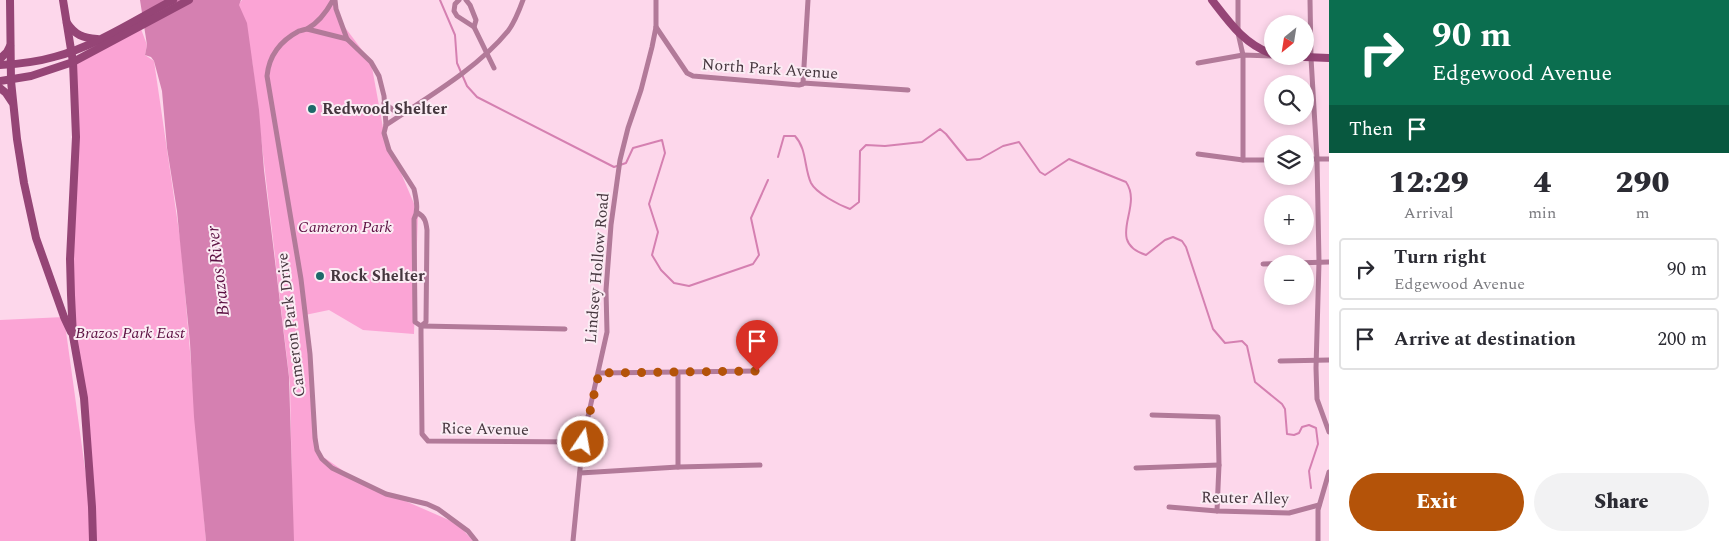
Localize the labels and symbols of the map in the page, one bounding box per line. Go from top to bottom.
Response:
north arrow [1264,15,1314,65]
street label: North Park Avenue [701,52,839,86]
place label: Redwood Shelter [322,97,447,121]
marker: Redwood Shelter [306,103,318,115]
street label: Lindsey Hollow Road [578,191,616,344]
park label: Cameron Park [298,215,393,239]
water label: Brazos River [199,223,237,318]
street label: Cameron Park Drive [270,251,312,399]
place label: Rock Shelter [330,264,425,288]
marker: Rock Shelter [314,270,326,282]
pin [736,320,778,371]
park label: Brazos Park East [75,321,186,345]
position arrow [556,415,608,467]
street label: Rice Avenue [441,416,529,442]
street label: Reuter Alley [1201,485,1290,511]

